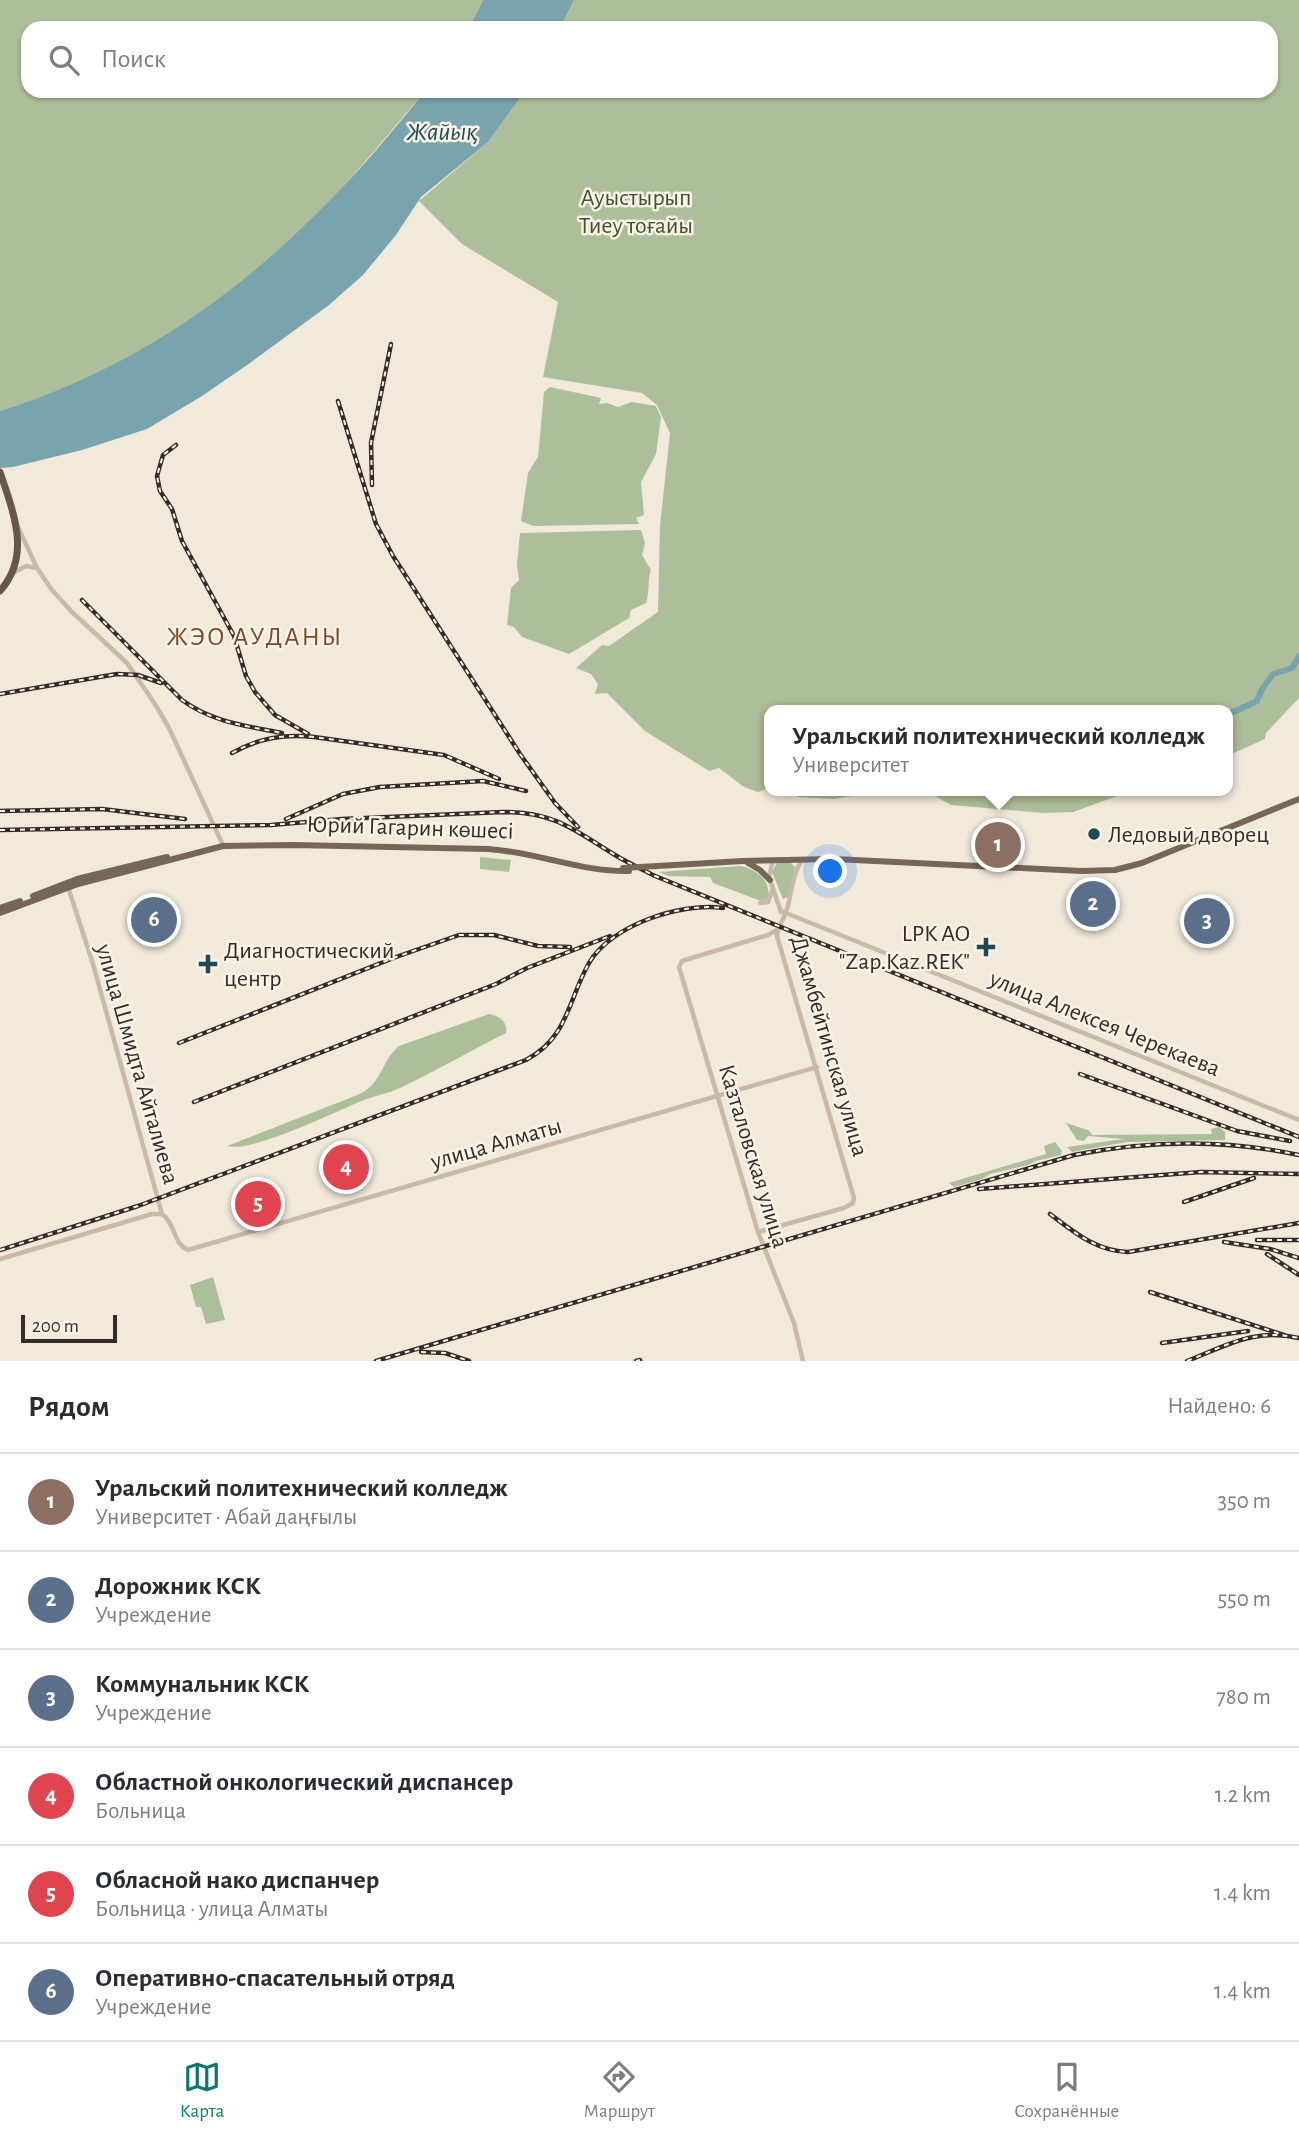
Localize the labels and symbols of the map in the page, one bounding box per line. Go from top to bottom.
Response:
water label: Жайық [406,119,478,145]
park label: Ауыстырып Тиеу тоғайы [579,186,693,238]
district label: ЖЭО АУДАНЫ [167,624,344,650]
street label: Юрий Гагарин көшесі [306,812,514,844]
pin: 1 [975,819,1021,871]
place label: Ледовый дворец [1108,823,1269,847]
marker: Ледовый дворец [1086,826,1102,842]
your location [813,854,847,888]
pin: 2 [1070,878,1116,930]
pin: 6 [131,894,177,946]
pin: 3 [1184,895,1230,947]
place label: LPK AO "Zap.Kaz.REK" [839,922,970,974]
street label: Джамбейтинская улица [786,933,872,1159]
marker: LPK AO "Zap.Kaz.REK" [976,937,996,957]
place label: Диагностический центр [224,939,394,991]
street label: улица Шмидта Айталиева [91,941,183,1187]
marker: Диагностический центр [198,954,218,974]
street label: улица Алексея Черекаева [985,966,1223,1081]
street label: Казталовская улица [714,1062,792,1251]
street label: улица Алматы [427,1114,565,1174]
pin: 4 [323,1141,369,1193]
pin: 5 [235,1178,281,1230]
scale bar [21,1312,117,1344]

